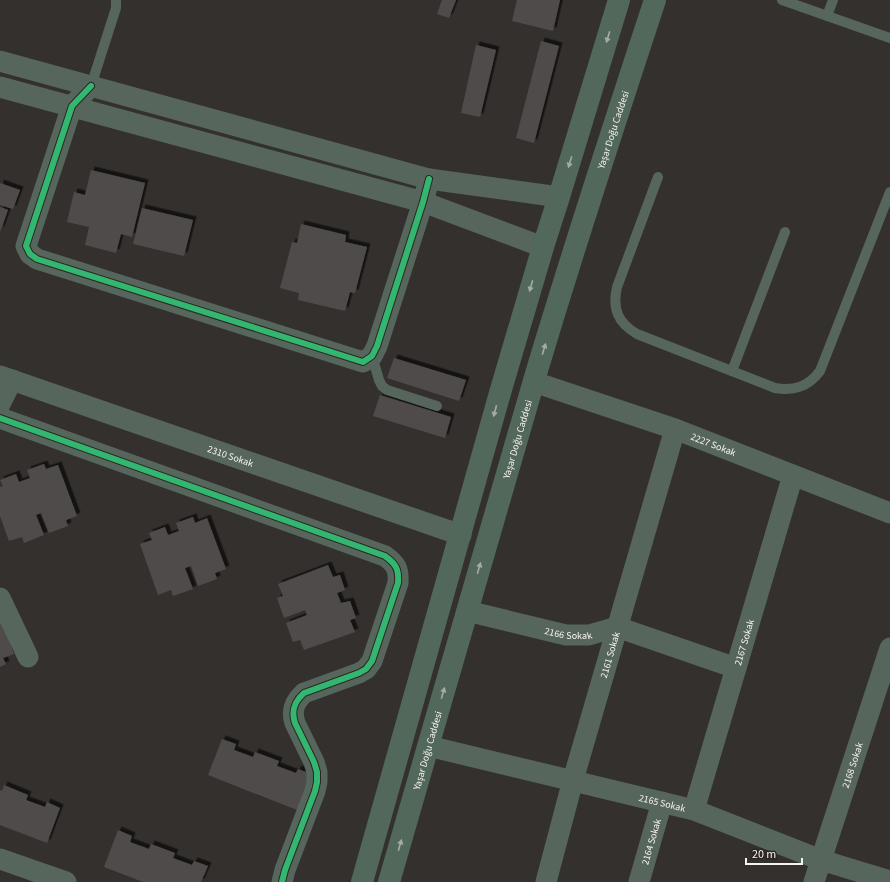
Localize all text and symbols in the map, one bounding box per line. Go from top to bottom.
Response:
one-way arrow [605,32,611,44]
street label: Yaşar Doğu Caddesi [594,89,633,172]
one-way arrow [567,156,573,168]
one-way arrow [528,280,534,292]
one-way arrow [541,343,547,355]
street label: Yaşar Doğu Caddesi [499,398,536,481]
one-way arrow [492,405,498,417]
street label: 2227 Sokak [688,430,738,460]
street label: 2310 Sokak [206,442,255,471]
one-way arrow [476,561,482,573]
street label: 2167 Sokak [731,618,758,667]
street label: 2166 Sokak [543,624,594,643]
street label: 2161 Sokak [597,630,624,680]
one-way arrow [441,686,447,699]
street label: Yaşar Doğu Caddesi [410,710,446,793]
street label: 2168 Sokak [839,740,867,790]
street label: 2165 Sokak [637,791,687,816]
street label: 2164 Sokak [638,817,665,867]
one-way arrow [397,838,403,850]
scale bar [746,840,802,866]
text: 20 m [752,846,776,863]

